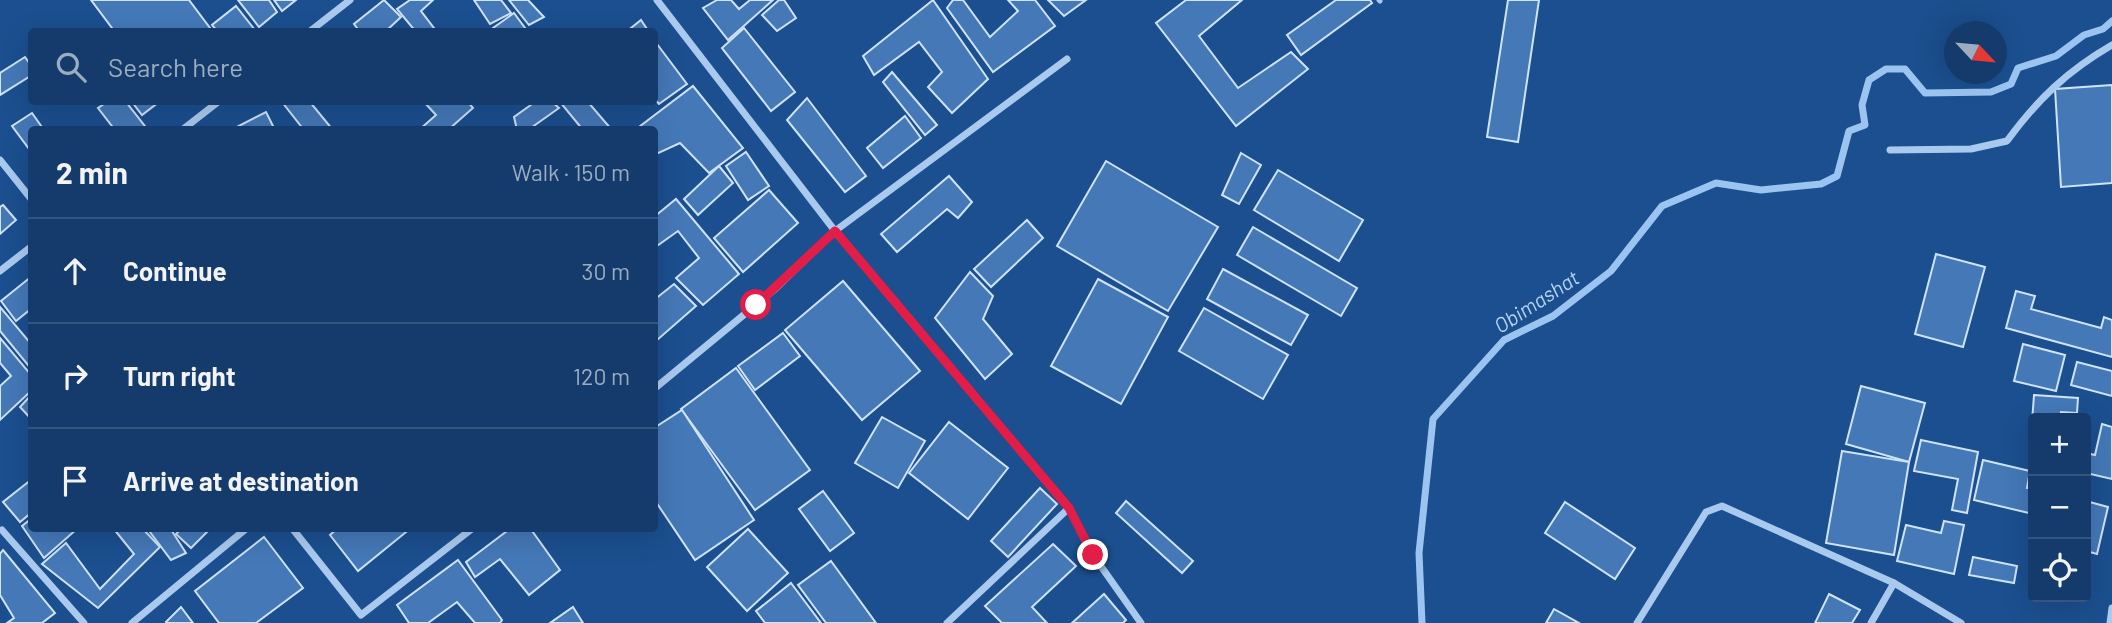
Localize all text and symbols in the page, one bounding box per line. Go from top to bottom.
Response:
north arrow [1944,21,2007,84]
search box [28,28,658,105]
icon: search [52,48,90,86]
text: Search here [108,51,243,82]
text: 2 min [56,154,128,190]
text: Walk · 150 m [512,158,630,186]
icon: ahead [56,252,94,290]
text: Continue [123,255,227,286]
text: 30 m [582,257,630,285]
water label: Obimashat [1489,264,1584,338]
route start [740,289,771,320]
icon: right [56,357,94,395]
text: Turn right [123,360,236,391]
text: 120 m [573,362,630,390]
map controls [2028,413,2091,602]
button: + [2028,413,2091,476]
icon: arrive [56,462,94,500]
text: Arrive at destination [123,465,359,496]
button: − [2028,476,2091,539]
route end [1077,539,1108,570]
button: locate [2028,539,2091,602]

